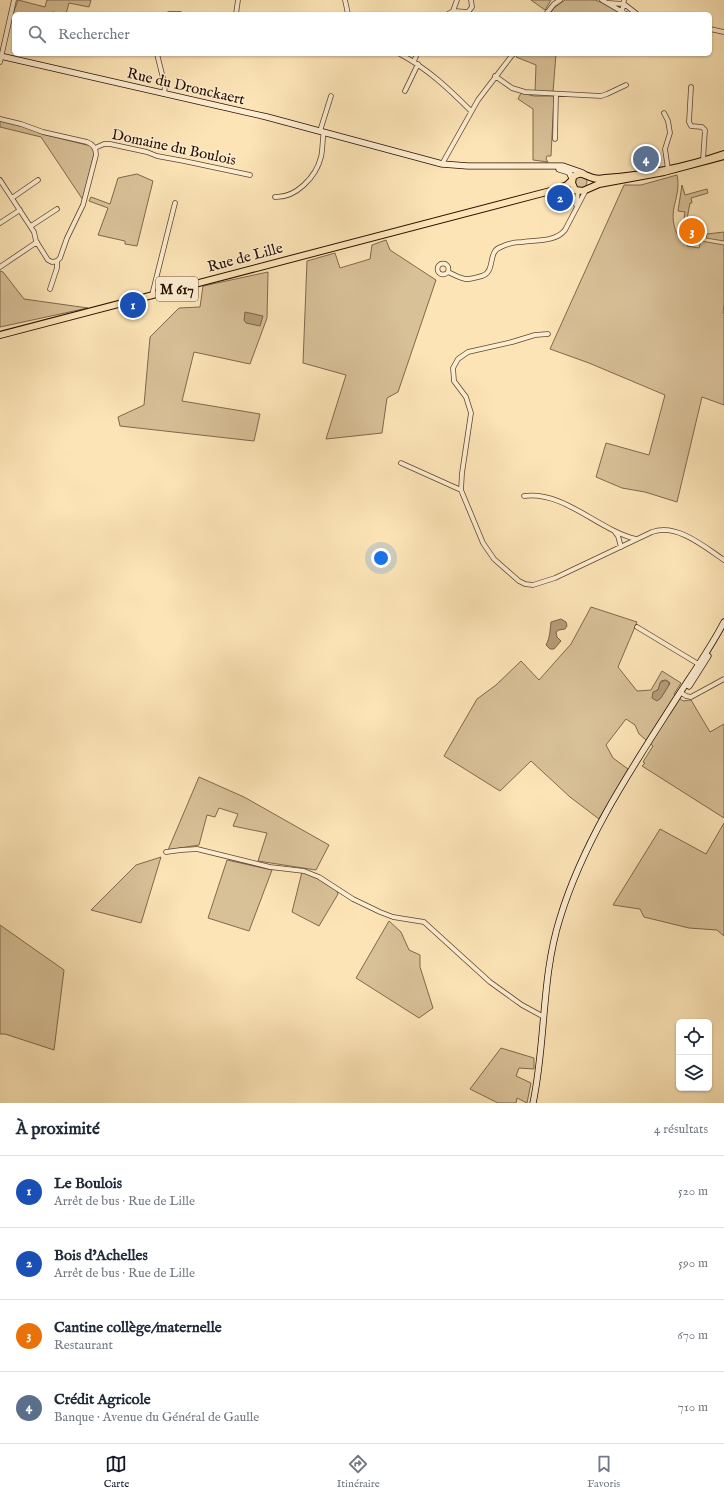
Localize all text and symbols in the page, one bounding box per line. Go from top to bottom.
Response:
search box [12,12,712,56]
icon: search [26,23,48,45]
text: Rechercher [58,25,130,44]
street label: Rue du Dronckaert [125,64,247,109]
street label: Domaine du Boulois [110,125,238,170]
pin: 4 [633,144,659,174]
pin: 2 [547,183,573,213]
pin: 3 [679,216,705,246]
street label: Rue de Lille [205,238,285,277]
road number: M 617 [156,277,198,301]
pin: 1 [120,290,146,320]
your location [371,548,391,568]
map controls [676,1019,712,1091]
button: locate [676,1019,712,1055]
button: layers [676,1055,712,1091]
text: À proximité [16,1119,100,1140]
text: 4 résultats [654,1121,708,1138]
text: Le Boulois [54,1174,122,1193]
text: 1 [27,1183,31,1200]
text: 520 m [678,1183,708,1200]
text: Arrêt de bus · Rue de Lille [54,1193,195,1210]
text: Bois d'Achelles [54,1246,148,1265]
text: 2 [26,1255,32,1272]
text: 590 m [678,1255,708,1272]
text: Arrêt de bus · Rue de Lille [54,1265,195,1282]
text: Cantine collège/maternelle [54,1318,222,1337]
text: 3 [27,1327,31,1344]
text: 670 m [677,1327,708,1344]
text: Restaurant [54,1337,113,1354]
text: Crédit Agricole [54,1390,151,1409]
text: 4 [26,1399,32,1416]
text: 710 m [678,1399,708,1416]
text: Banque · Avenue du Général de Gaulle [54,1409,259,1426]
tab: Carte [104,1453,129,1491]
tab: Itinéraire [337,1453,380,1491]
tab: Favoris [587,1453,620,1491]

